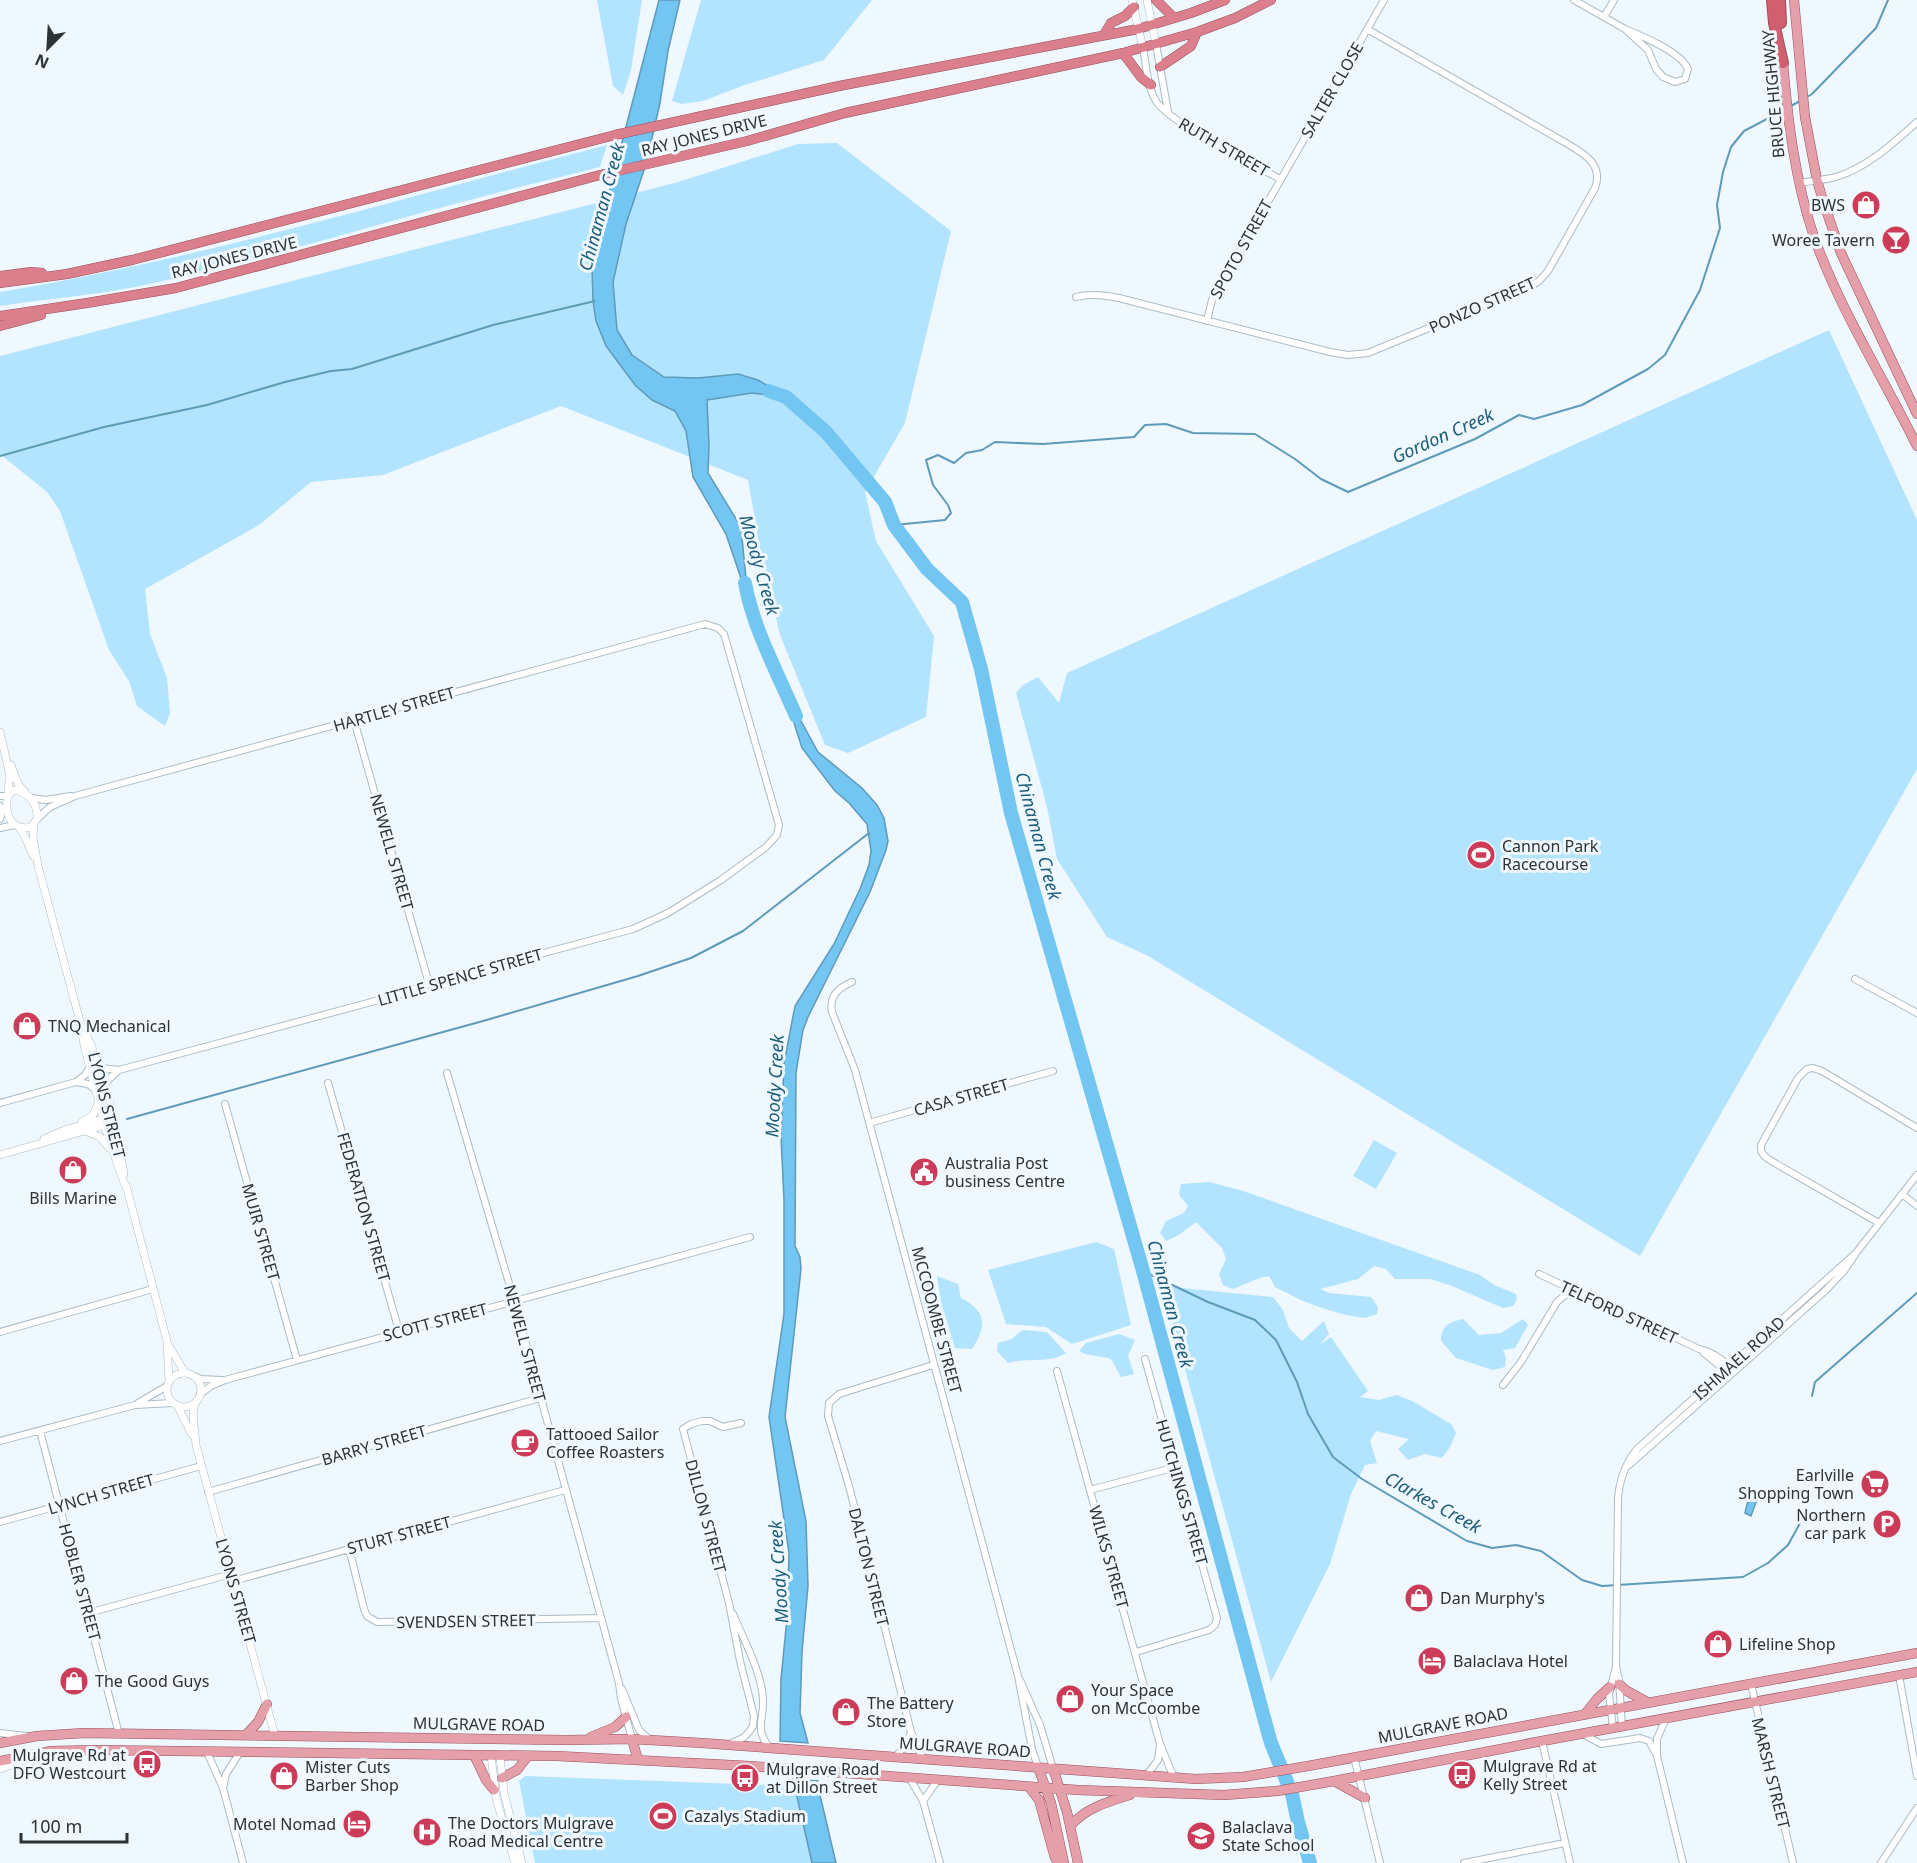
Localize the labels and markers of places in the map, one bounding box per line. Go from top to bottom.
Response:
shop icon: BWS [1850,189,1882,221]
place label: BWS [1811,194,1845,216]
bar icon: Woree Tavern [1880,224,1912,256]
place label: Woree Tavern [1772,229,1875,251]
place label: Cannon Park Racecourse [1502,835,1599,875]
sports icon: Cannon Park Racecourse [1465,839,1497,871]
shop icon: TNQ Mechanical [11,1010,43,1042]
place label: TNQ Mechanical [48,1015,171,1037]
place label: Australia Post business Centre [945,1152,1065,1192]
shop icon: Bills Marine [57,1154,89,1186]
public building icon: Australia Post business Centre [908,1156,940,1188]
place label: Bills Marine [29,1187,117,1209]
place label: Tattooed Sailor Coffee Roasters [546,1423,664,1463]
cafe icon: Tattooed Sailor Coffee Roasters [509,1427,541,1459]
place label: Earlville Shopping Town [1738,1464,1854,1504]
supermarket icon: Earlville Shopping Town [1859,1468,1891,1500]
place label: Northern car park [1796,1504,1866,1544]
parking icon: Northern car park [1871,1508,1903,1540]
shop icon: Dan Murphy's [1403,1582,1435,1614]
place label: Dan Murphy's [1440,1587,1545,1609]
shop icon: Lifeline Shop [1702,1628,1734,1660]
place label: Lifeline Shop [1739,1633,1836,1655]
hotel icon: Balaclava Hotel [1416,1645,1448,1677]
place label: Balaclava Hotel [1453,1650,1568,1672]
shop icon: The Good Guys [58,1665,90,1697]
place label: The Good Guys [95,1670,209,1692]
place label: Your Space on McCoombe [1091,1679,1200,1719]
shop icon: Your Space on McCoombe [1054,1683,1086,1715]
place label: The Battery Store [867,1692,955,1732]
shop icon: The Battery Store [830,1696,862,1728]
place label: Mulgrave Rd at DFO Westcourt [12,1744,126,1784]
bus stop icon: Mulgrave Rd at DFO Westcourt [131,1748,163,1780]
place label: Mulgrave Rd at Kelly Street [1483,1755,1597,1795]
place label: Mister Cuts Barber Shop [305,1756,399,1796]
place label: Mulgrave Road at Dillon Street [766,1758,879,1798]
bus stop icon: Mulgrave Rd at Kelly Street [1446,1759,1478,1791]
shop icon: Mister Cuts Barber Shop [268,1760,300,1792]
bus stop icon: Mulgrave Road at Dillon Street [729,1762,761,1794]
sports icon: Cazalys Stadium [647,1800,679,1832]
place label: Cazalys Stadium [684,1805,806,1827]
hotel icon: Motel Nomad [341,1808,373,1840]
place label: The Doctors Mulgrave Road Medical Centre [448,1812,614,1852]
place label: Motel Nomad [233,1813,336,1835]
hospital icon: The Doctors Mulgrave Road Medical Centre [411,1816,443,1848]
place label: Balaclava State School [1222,1816,1314,1856]
school or university icon: Balaclava State School [1185,1820,1217,1852]

